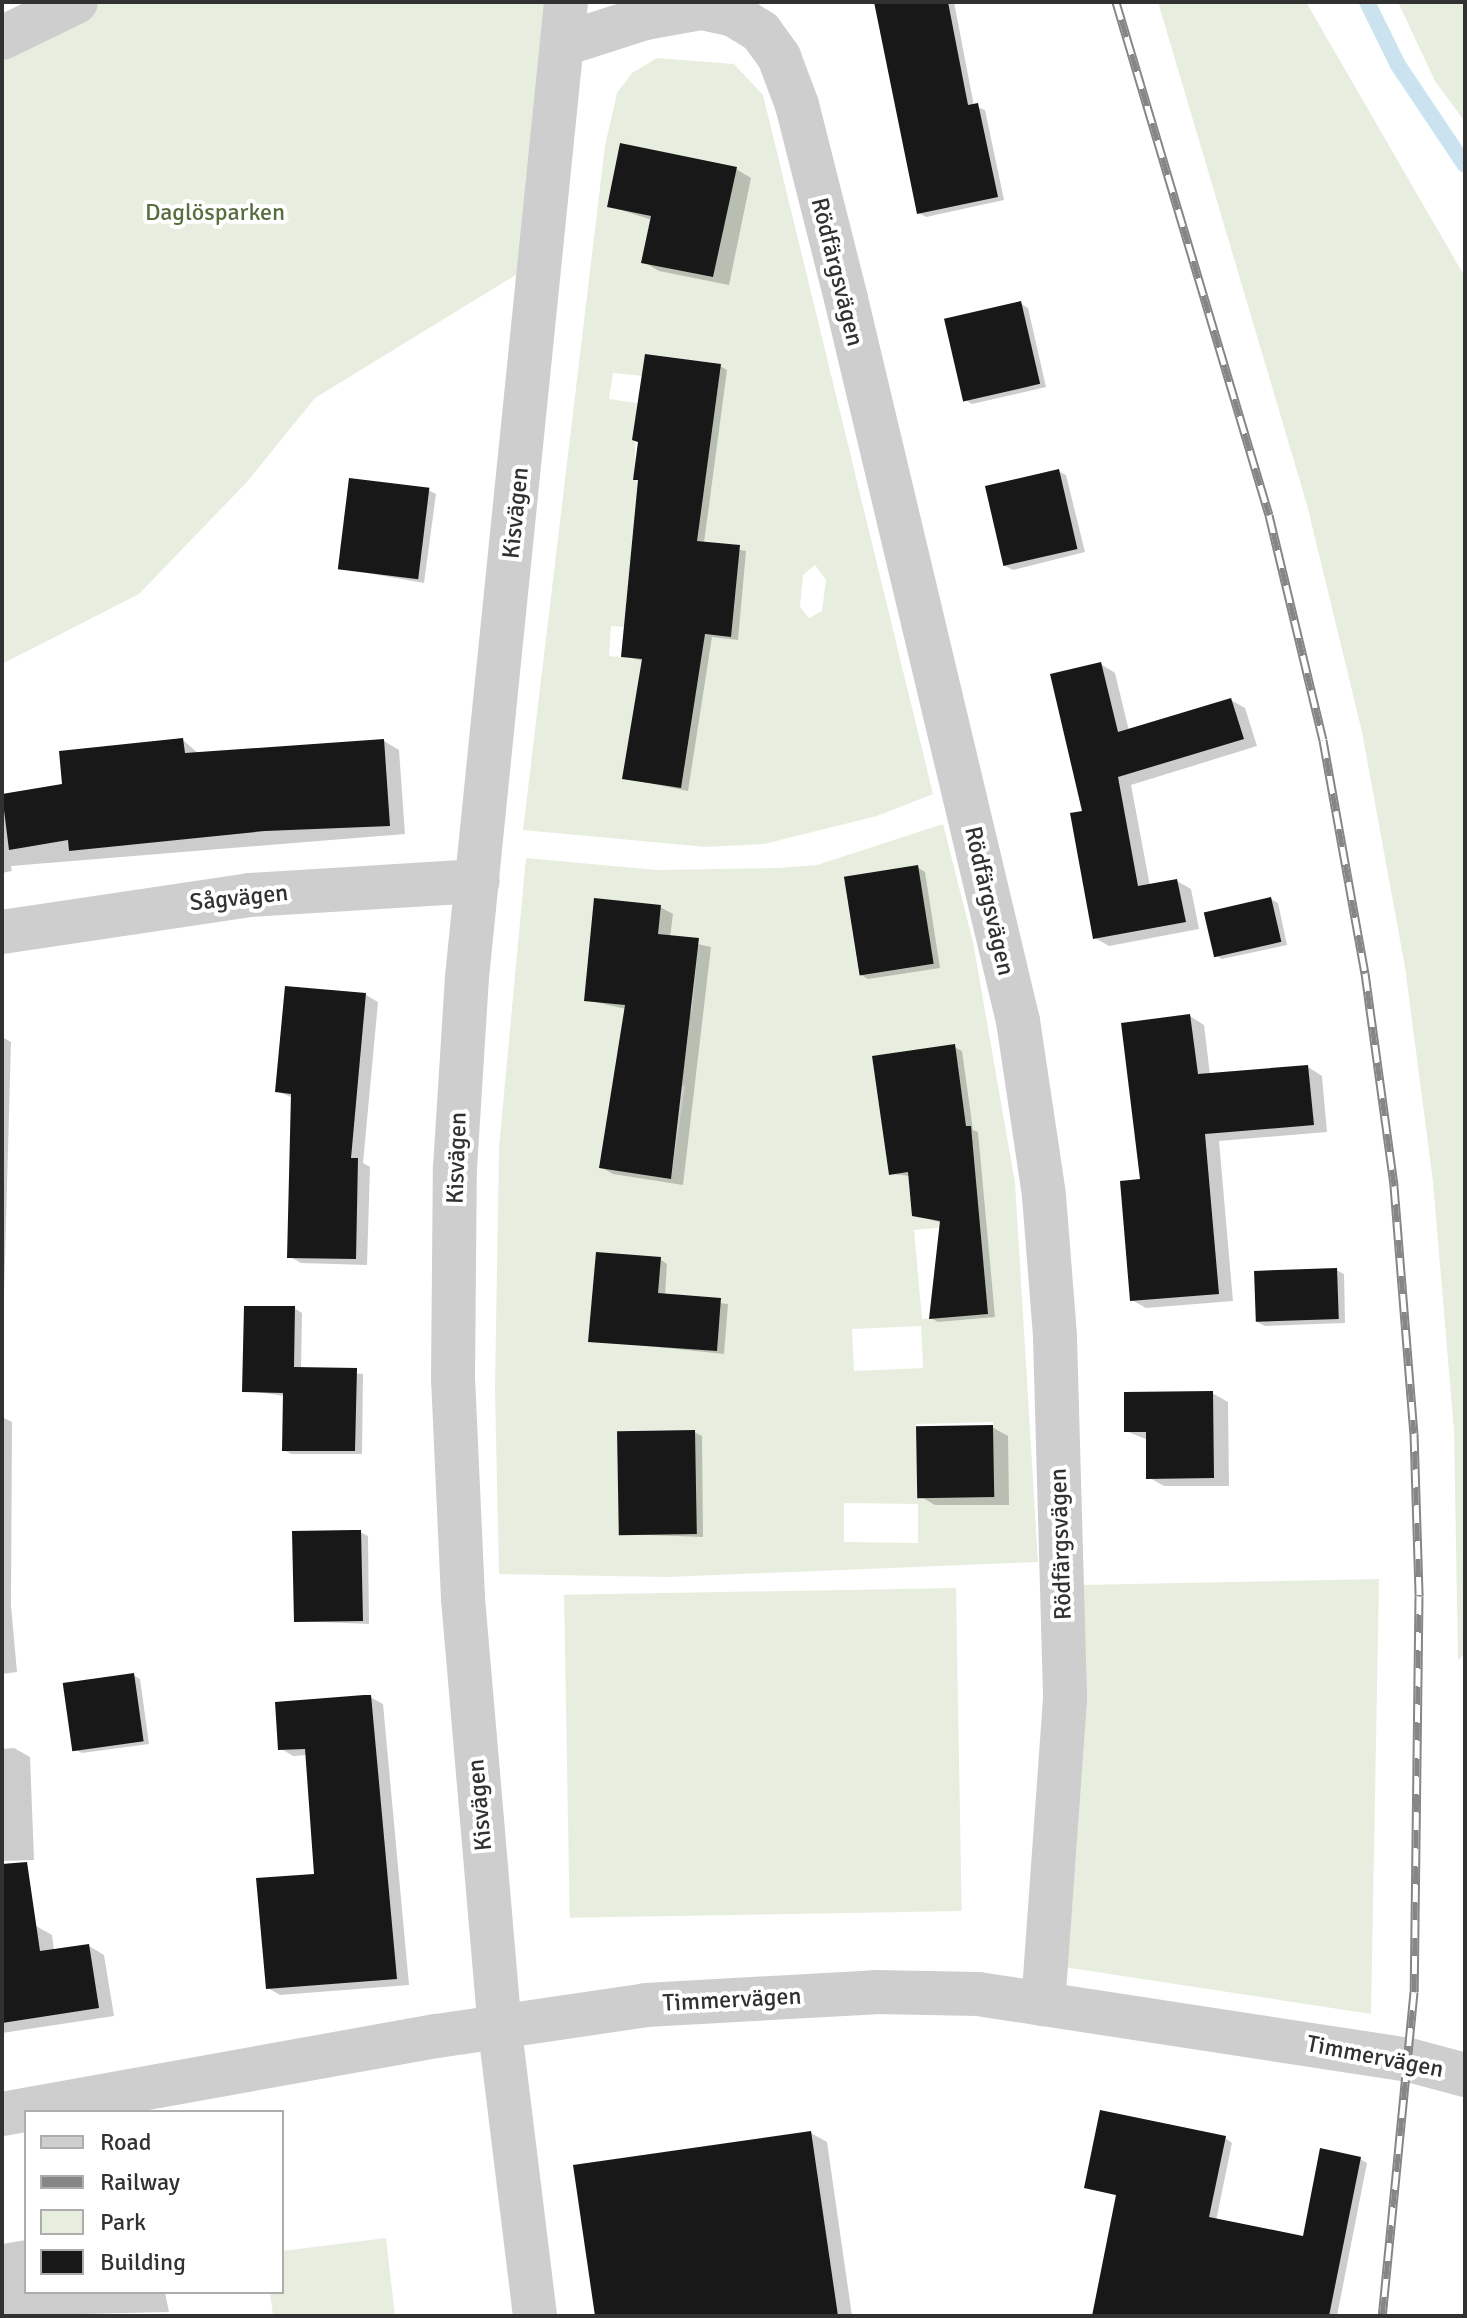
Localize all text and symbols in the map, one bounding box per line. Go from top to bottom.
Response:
street label: Rödfärgsvägen [805,195,869,349]
park label: Daglösparken [145,199,285,227]
street label: Kisvägen [497,466,535,560]
street label: Rödfärgsvägen [958,824,1020,978]
street label: Sågvägen [188,879,290,917]
street label: Kisvägen [441,1112,473,1204]
street label: Rödfärgsvägen [1044,1468,1078,1620]
street label: Kisvägen [462,1758,498,1852]
street label: Timmervägen [662,1982,802,2018]
street label: Timmervägen [1304,2030,1446,2084]
legend [24,2110,284,2294]
text: Road [100,2127,151,2157]
text: Railway [100,2167,180,2197]
text: Park [100,2207,146,2237]
text: Building [100,2247,186,2277]

